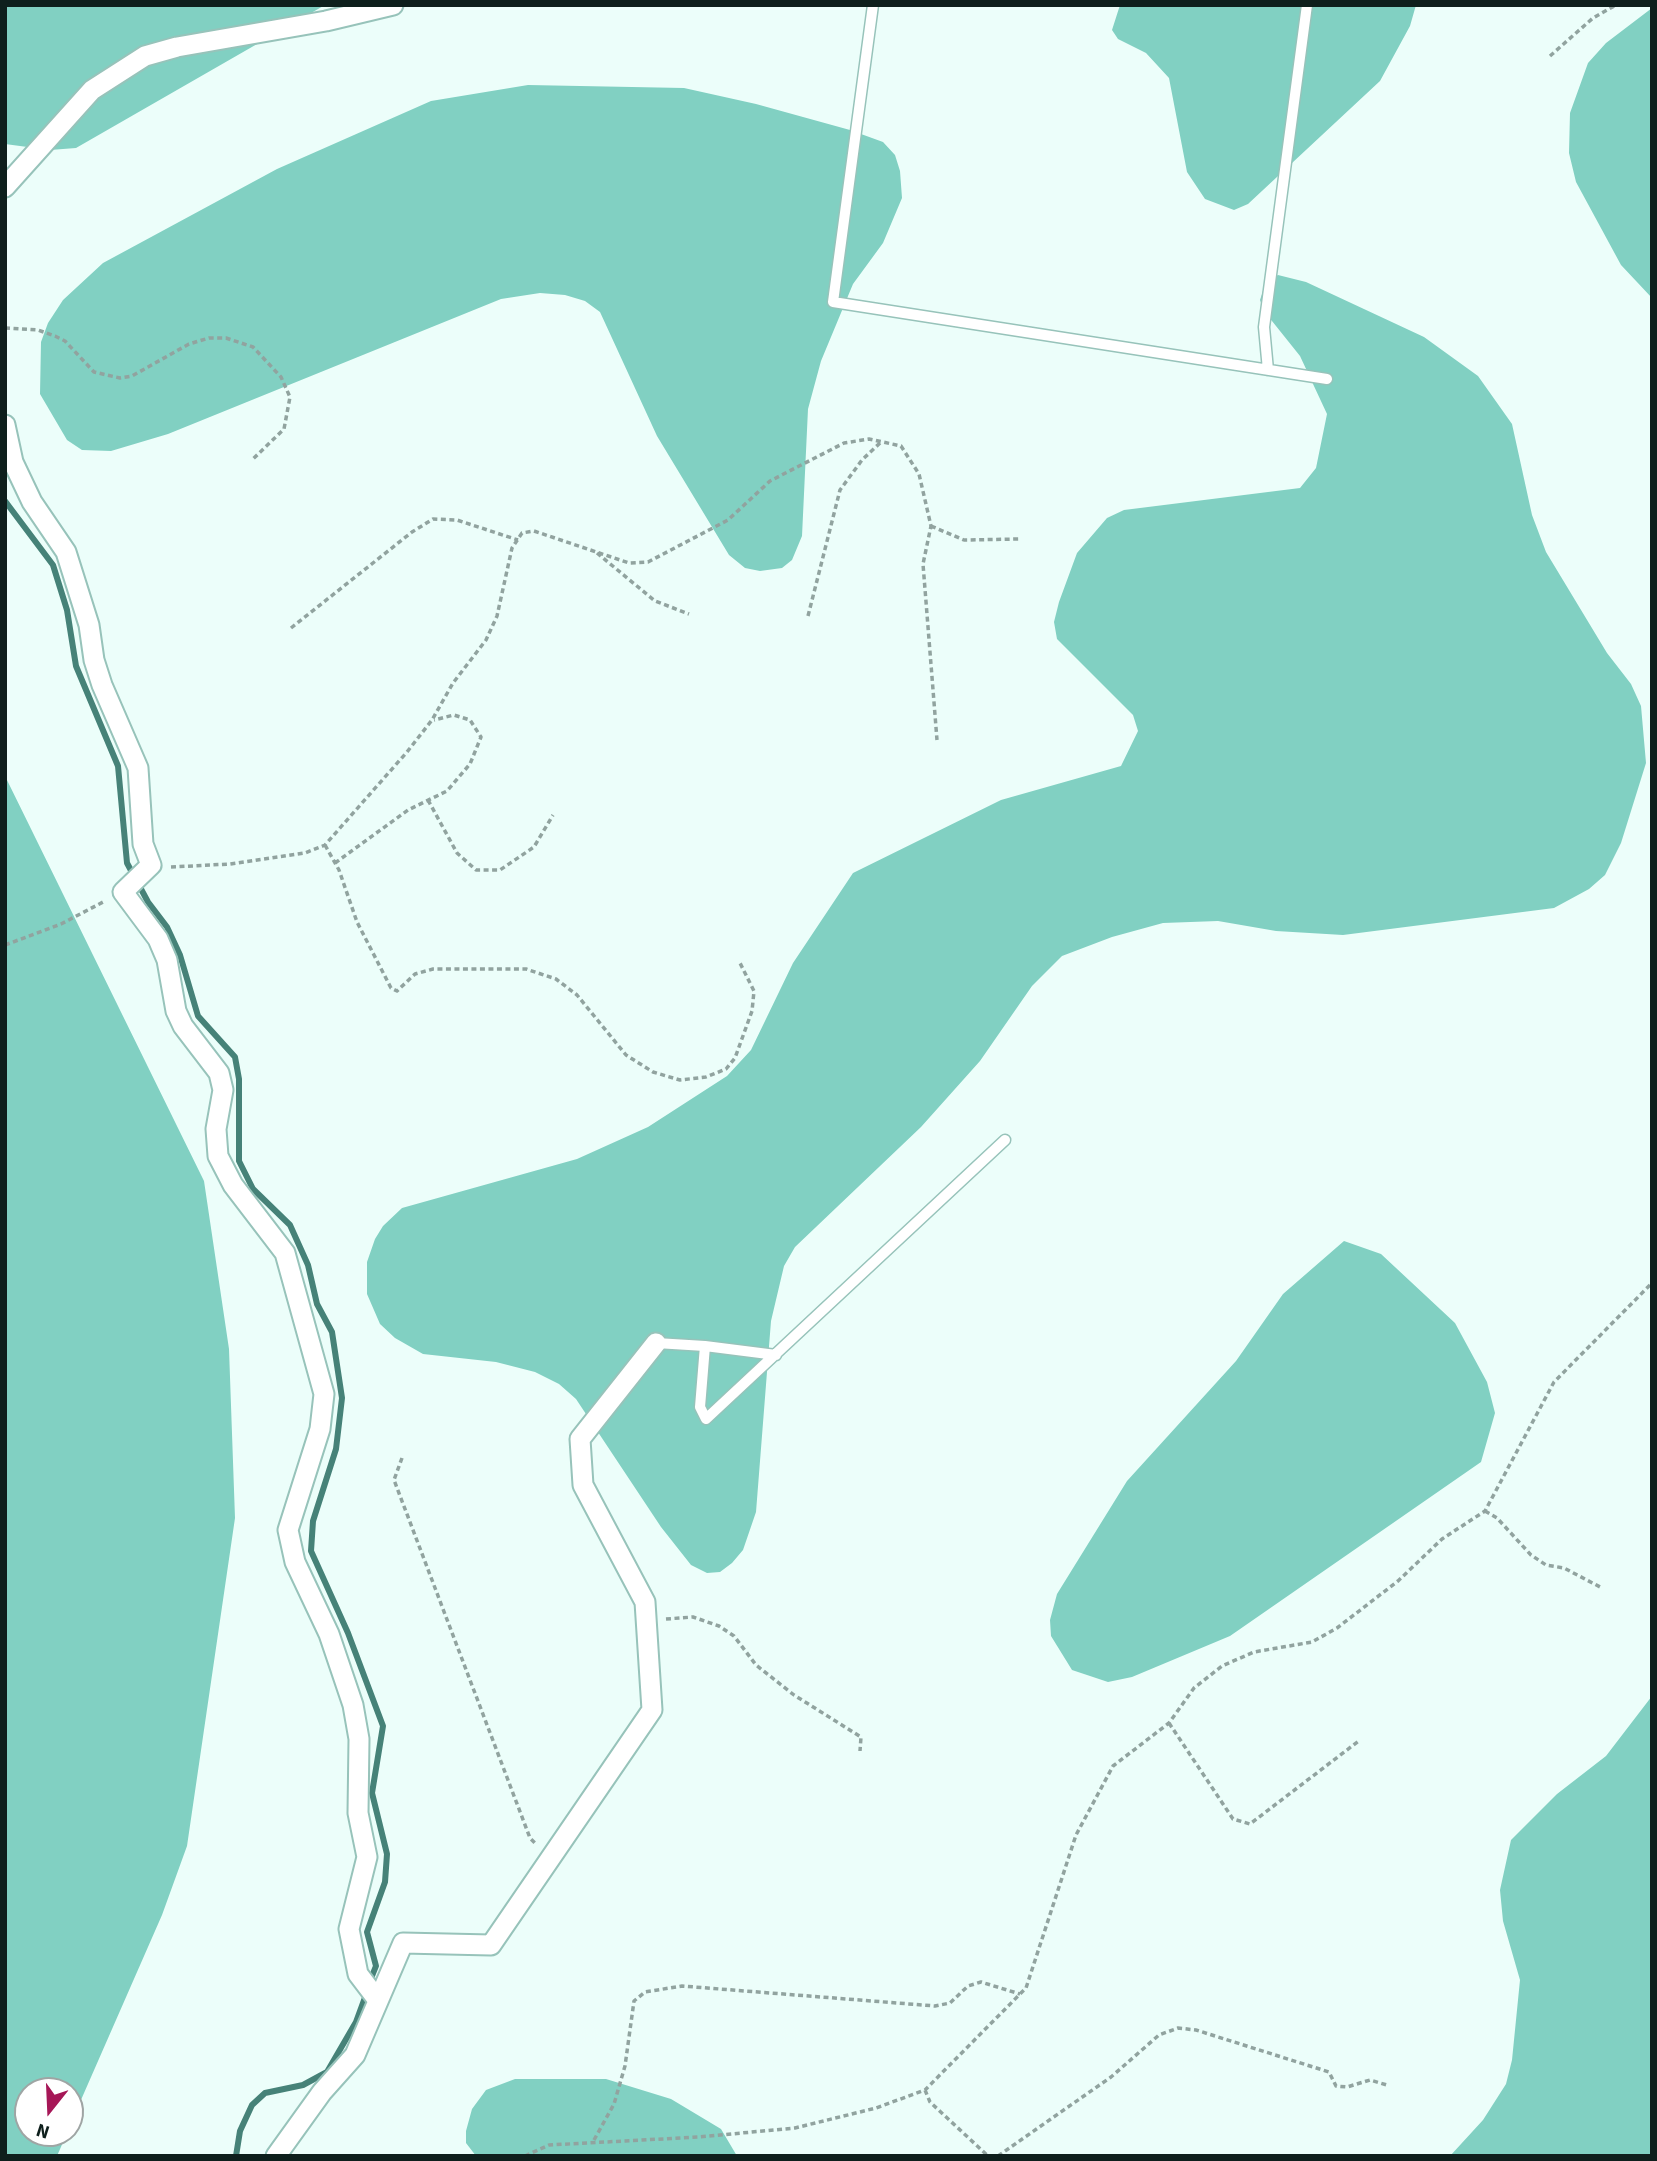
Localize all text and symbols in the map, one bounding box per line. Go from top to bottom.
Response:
north arrow [14,2077,84,2147]
text: N [33,2116,53,2145]

